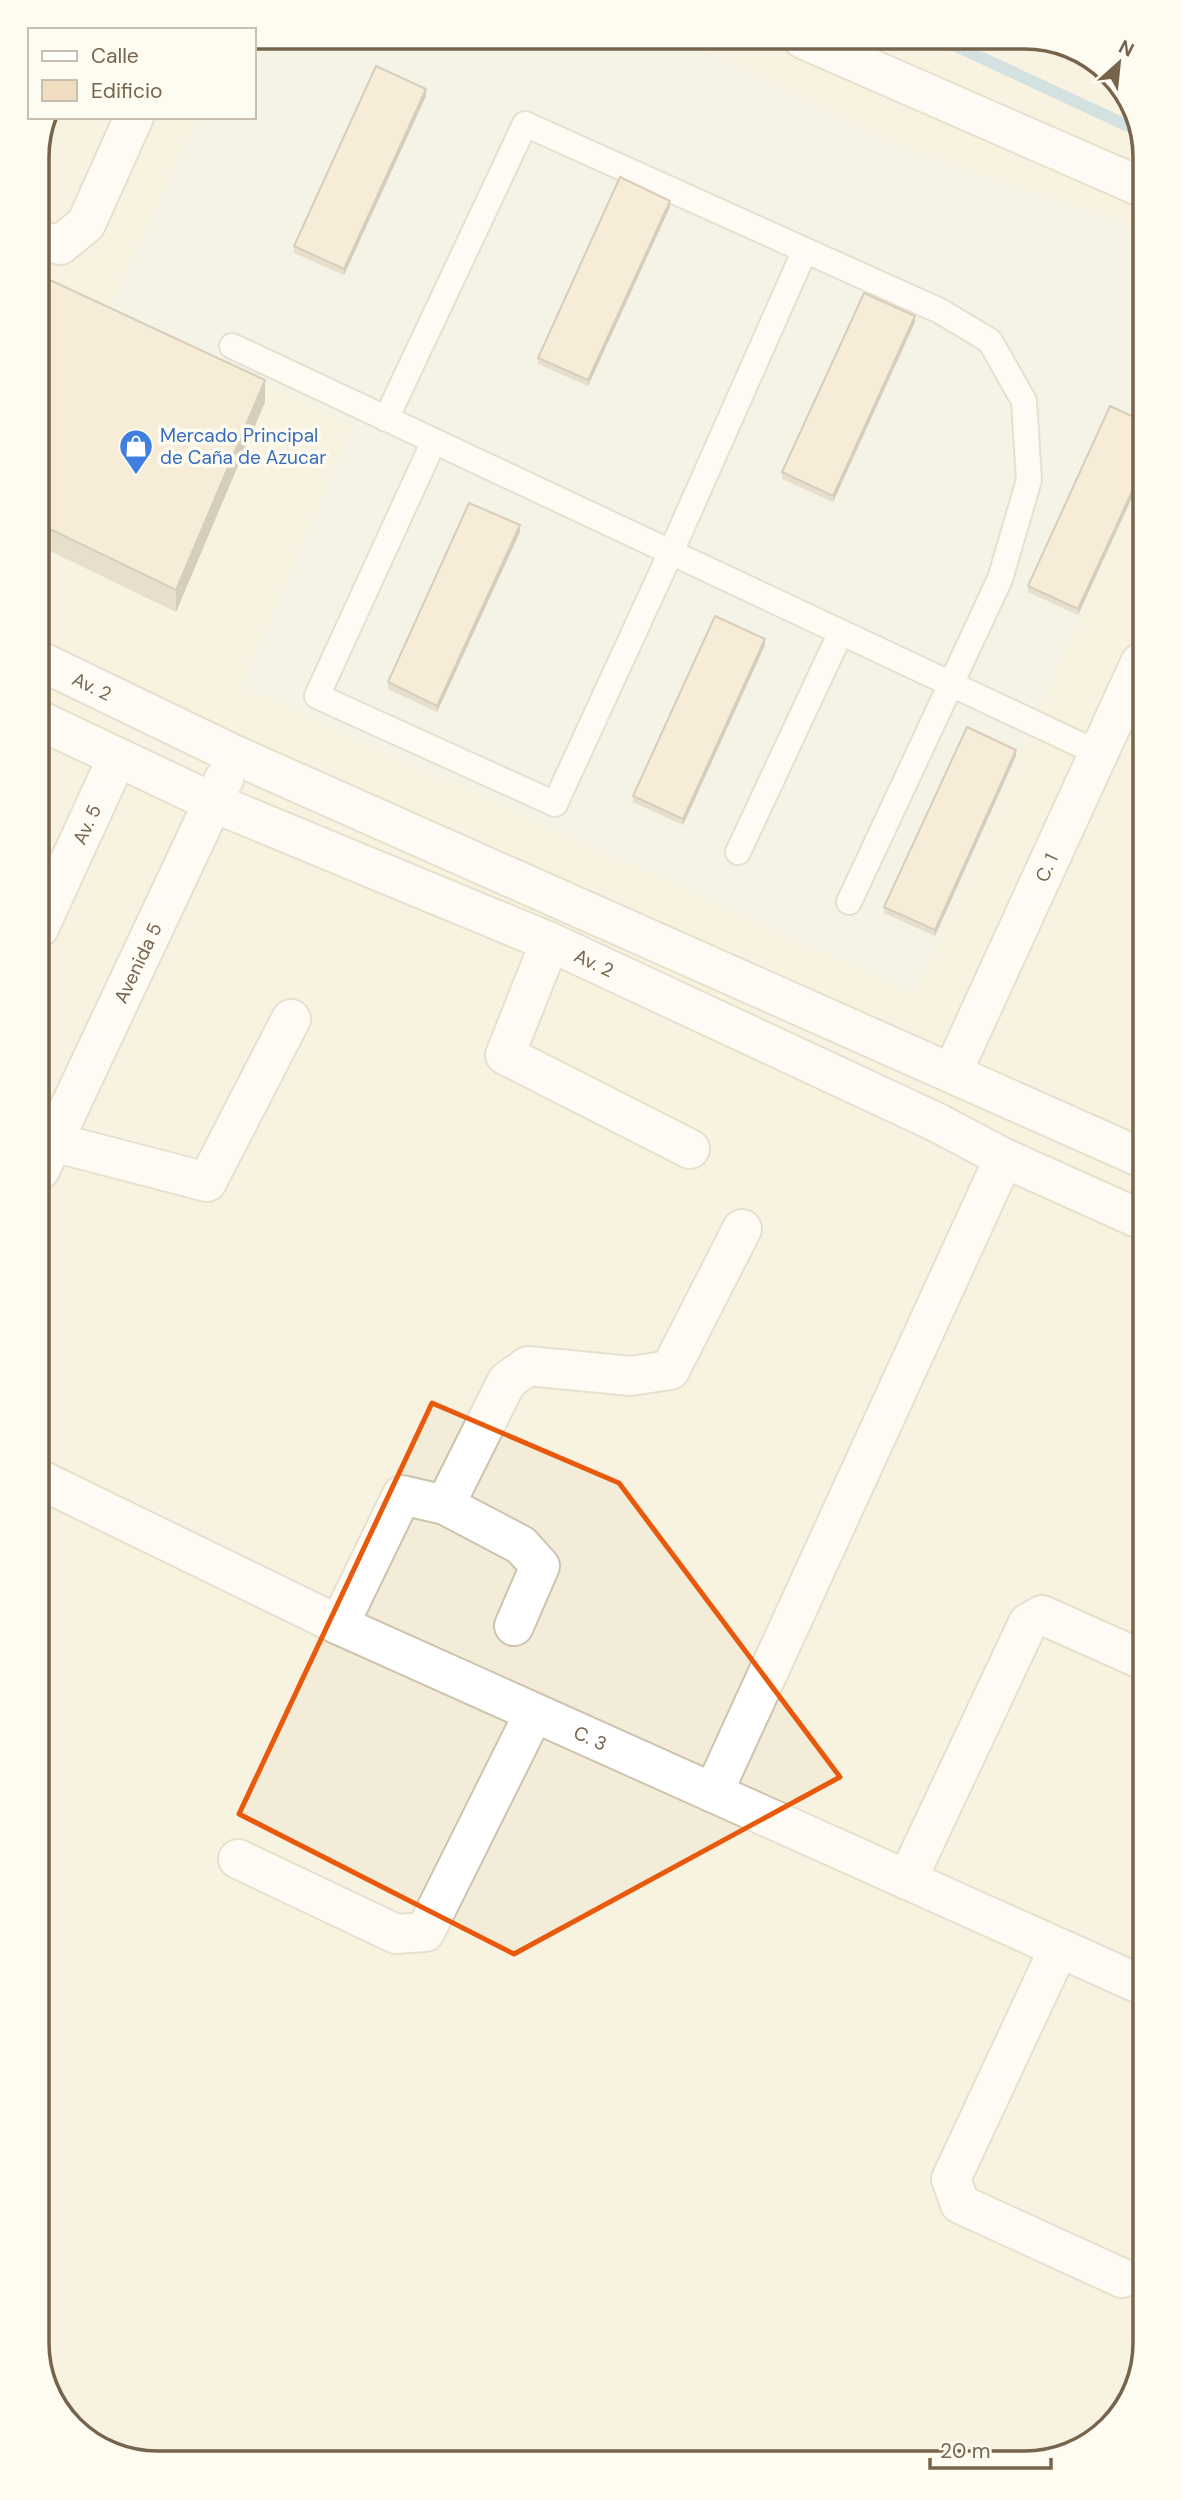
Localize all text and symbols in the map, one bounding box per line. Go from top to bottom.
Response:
legend [28,28,256,119]
north arrow [1084,28,1154,98]
text: N [1115,34,1138,63]
text: Calle [91,42,139,70]
text: Edificio [91,77,162,105]
place label: Mercado Principal de Caña de Azucar [160,423,326,470]
shop icon: Mercado Principal de Caña de Azucar [117,427,155,476]
street label: Av. 2 [68,666,116,707]
street label: Av. 5 [67,801,107,849]
street label: C. 1 [1029,850,1064,886]
street label: Avenida 5 [108,919,168,1007]
street label: Av. 2 [570,943,618,983]
street label: C. 3 [570,1720,611,1757]
scale bar [930,2426,1051,2470]
text: 20 m [940,2437,991,2465]

